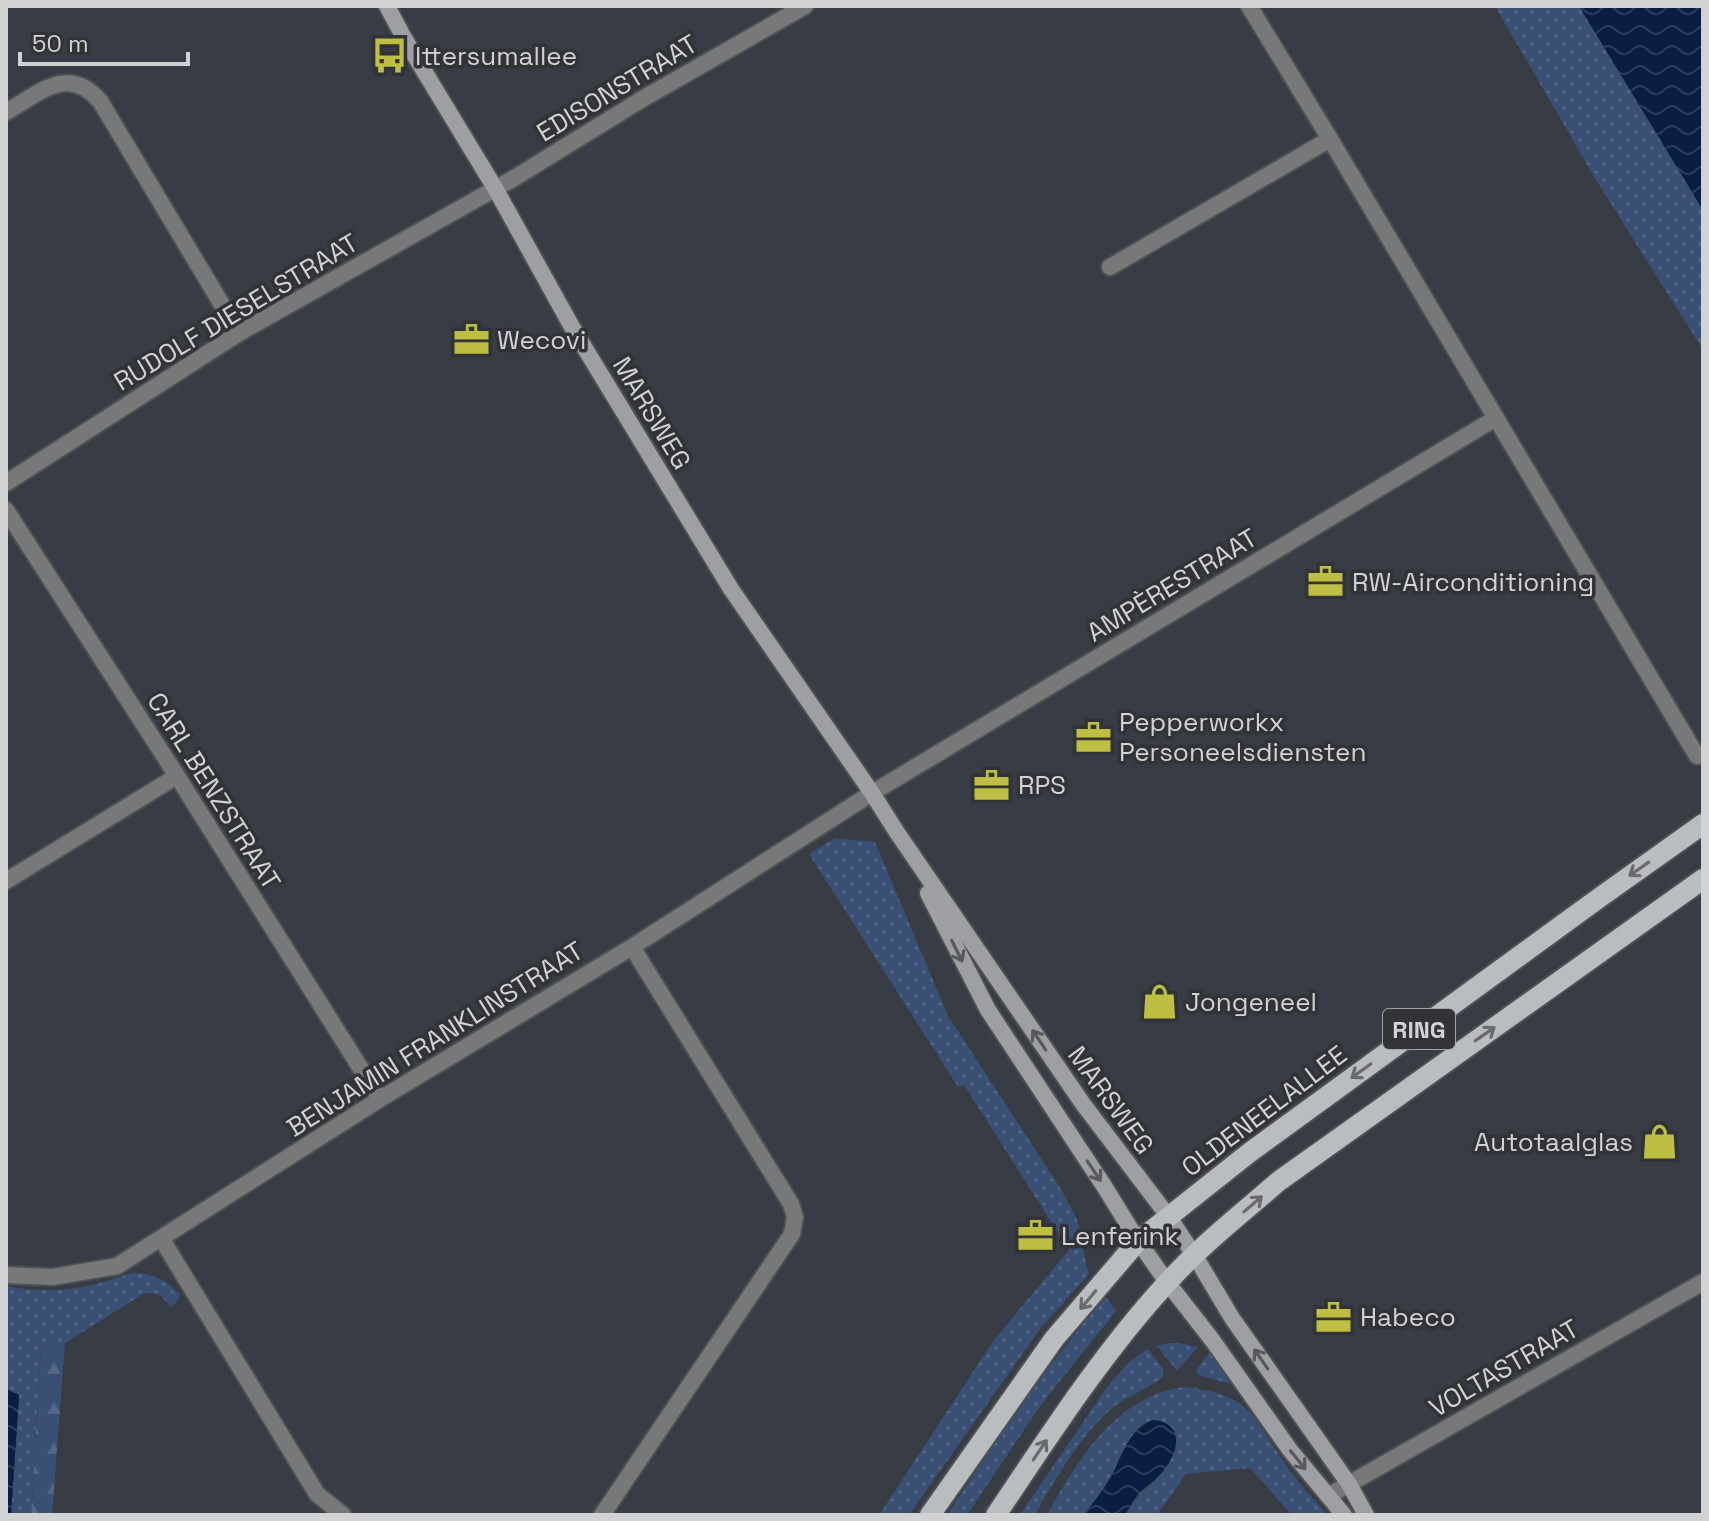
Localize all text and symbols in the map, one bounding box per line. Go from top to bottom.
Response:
scale bar [20,16,188,66]
street label: EDISONSTRAAT [530,27,704,149]
text: 50 m [32,28,89,59]
bus stop icon: Ittersumallee [370,37,408,75]
place label: Ittersumallee [415,39,577,73]
street label: RUDOLF DIESELSTRAAT [108,226,364,398]
office icon: Wecovi [452,321,490,359]
place label: Wecovi [497,323,586,357]
street label: MARSWEG [605,350,699,476]
street label: AMPÈRESTRAAT [1080,521,1264,649]
office icon: RW-Airconditioning [1307,563,1345,601]
place label: RW-Airconditioning [1352,565,1594,599]
street label: CARL BENZSTRAAT [140,686,288,896]
place label: Pepperworkx Personeelsdiensten [1119,705,1366,769]
office icon: Pepperworkx Personeelsdiensten [1074,718,1112,756]
office icon: RPS [973,766,1011,804]
place label: RPS [1018,768,1066,802]
one-way arrow [1629,861,1651,877]
street label: BENJAMIN FRANKLINSTRAAT [280,934,590,1144]
one-way arrow [950,938,966,962]
shop icon: Jongeneel [1140,983,1178,1021]
place label: Jongeneel [1185,985,1317,1019]
road number: RING [1383,1009,1455,1049]
one-way arrow [1474,1026,1496,1042]
one-way arrow [1030,1029,1047,1051]
street label: OLDENEELALLEE [1175,1038,1353,1184]
street label: MARSWEG [1060,1039,1162,1161]
one-way arrow [1351,1063,1372,1080]
shop icon: Autotaalglas [1640,1123,1678,1161]
place label: Autotaalglas [1474,1125,1633,1159]
one-way arrow [1087,1159,1103,1182]
one-way arrow [1242,1195,1262,1213]
office icon: Lenferink [1016,1217,1054,1255]
place label: Lenferink [1061,1219,1178,1253]
one-way arrow [1079,1289,1097,1309]
office icon: Habeco [1315,1298,1353,1336]
place label: Habeco [1360,1300,1456,1334]
street label: VOLTASTRAAT [1423,1311,1585,1425]
one-way arrow [1253,1349,1269,1371]
one-way arrow [1031,1440,1048,1462]
one-way arrow [1290,1449,1307,1470]

